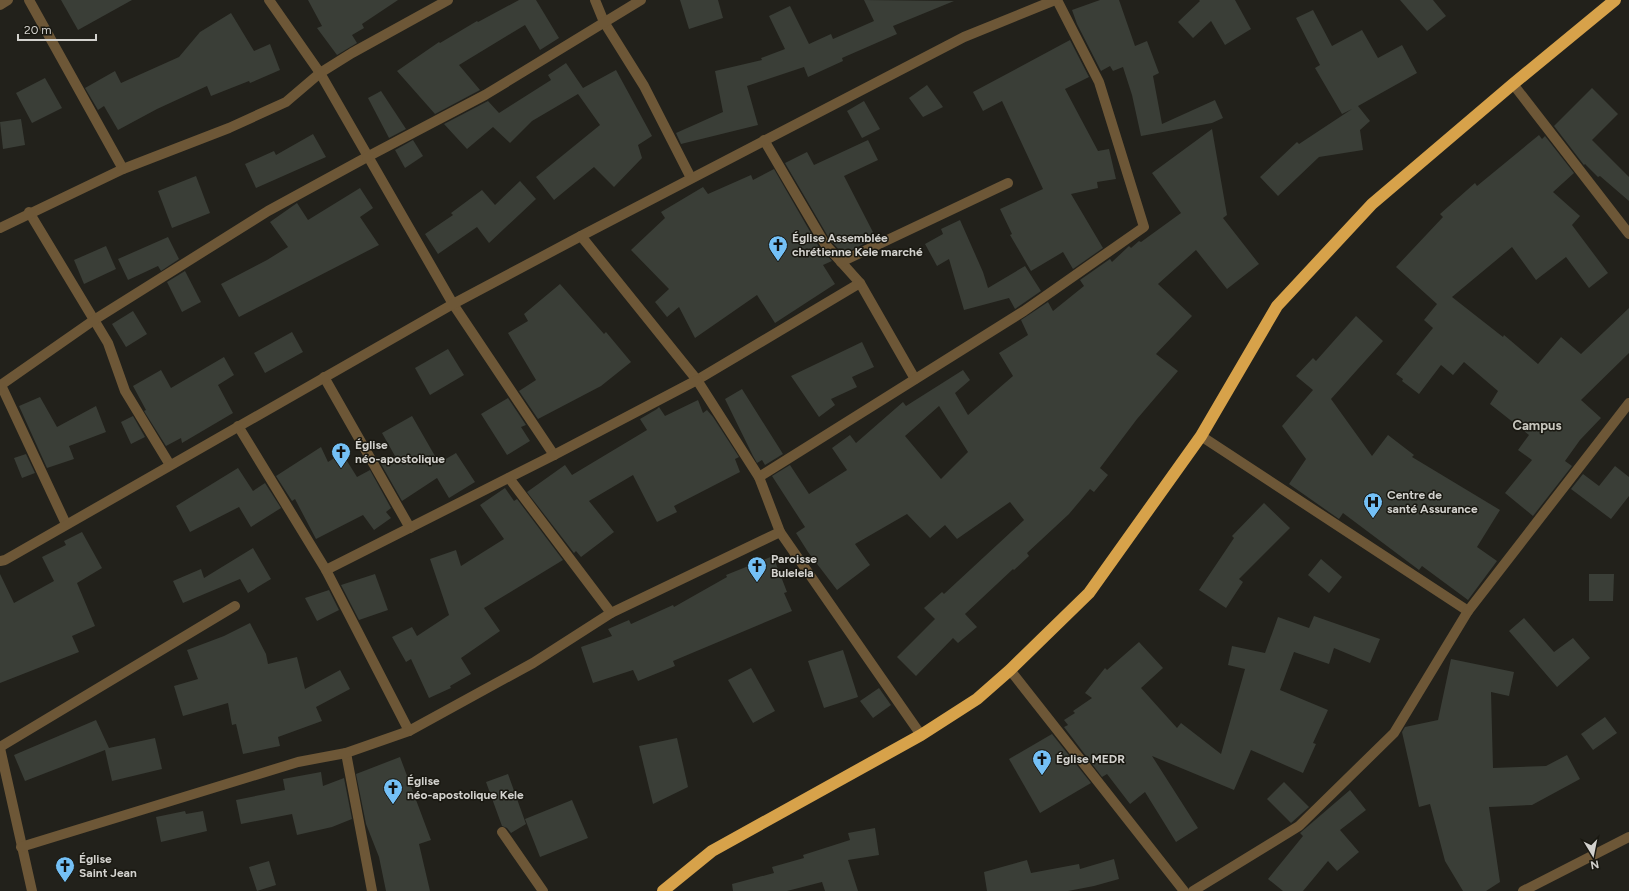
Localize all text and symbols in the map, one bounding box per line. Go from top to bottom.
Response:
scale bar [18,16,96,42]
text: 20 m [24,23,52,37]
place label: Église Assemblée chrétienne Kele marché [792,231,923,259]
church icon: Église Assemblée chrétienne Kele marché [767,234,789,262]
district label: Campus [1513,418,1561,433]
place label: Église néo-apostolique [355,438,445,466]
church icon: Église néo-apostolique [330,441,352,469]
place label: Centre de santé Assurance [1387,488,1478,516]
hospital icon: Centre de santé Assurance [1362,491,1384,519]
place label: Paroisse Bulelela [771,552,817,580]
church icon: Paroisse Bulelela [746,555,768,583]
church icon: Église MEDR [1031,748,1053,776]
place label: Église MEDR [1056,752,1125,766]
place label: Église néo-apostolique Kele [407,774,524,802]
church icon: Église néo-apostolique Kele [382,777,404,805]
north arrow [1573,835,1613,875]
place label: Église Saint Jean [79,852,137,880]
church icon: Église Saint Jean [54,855,76,883]
text: N [1589,857,1600,871]

